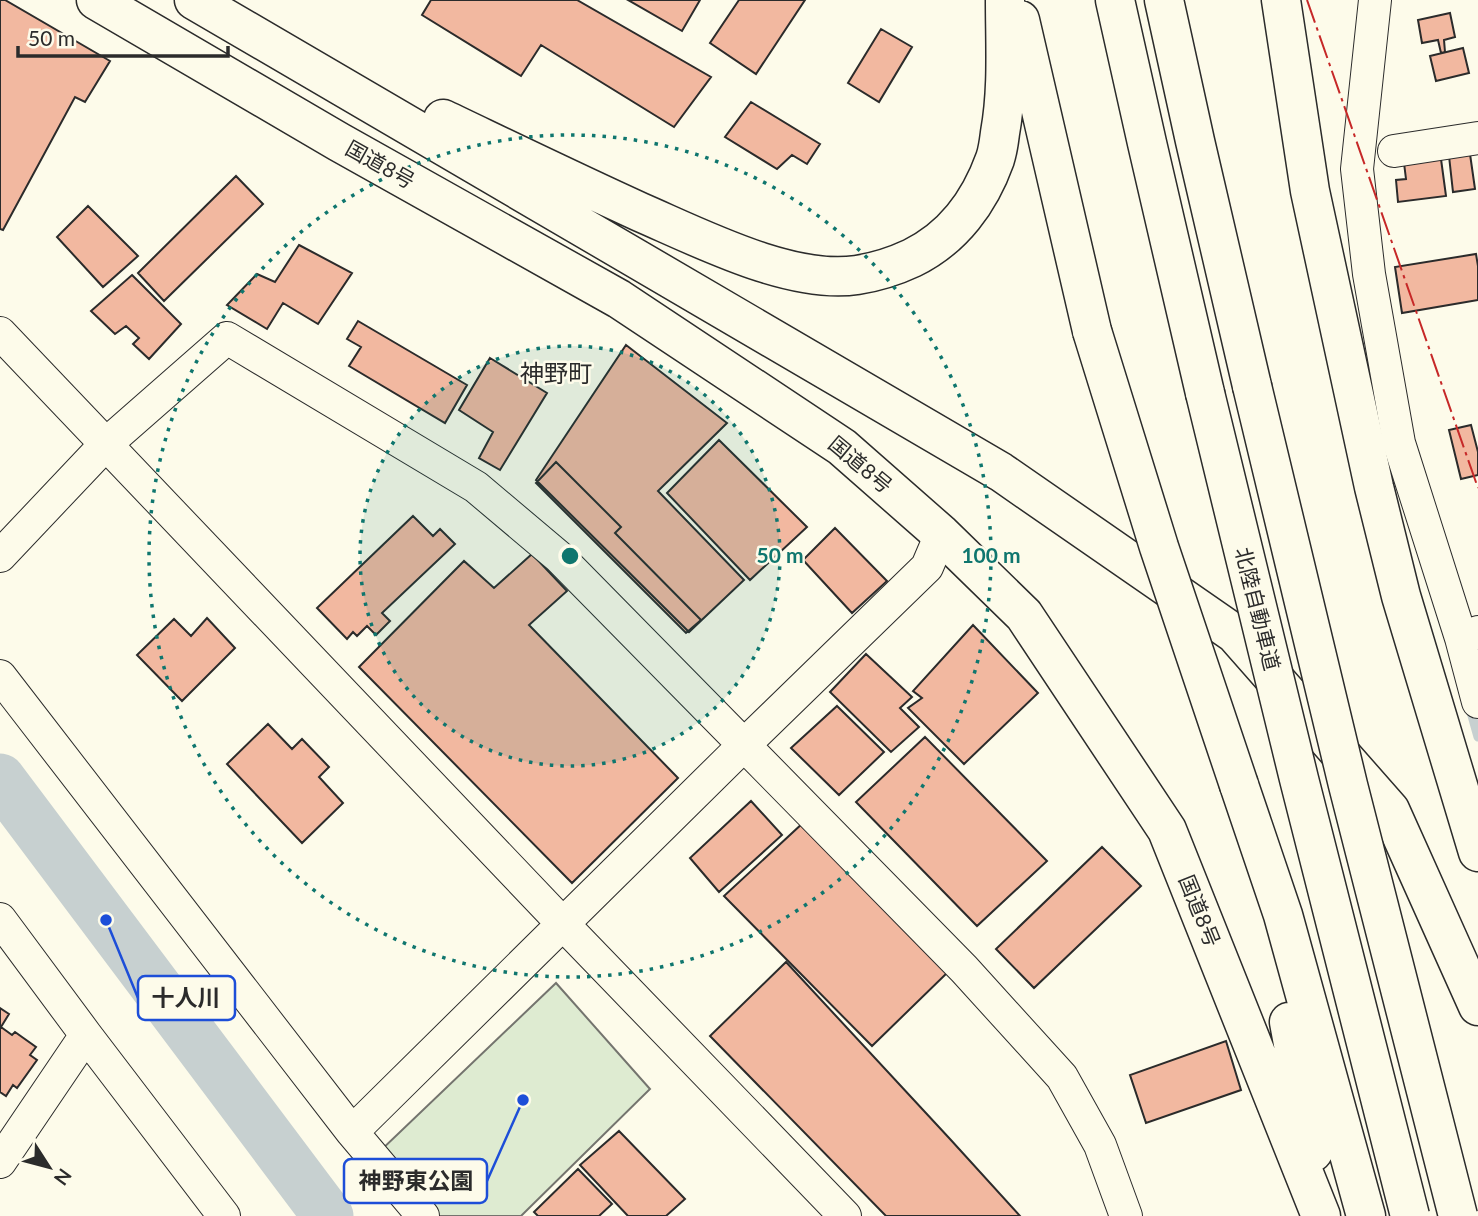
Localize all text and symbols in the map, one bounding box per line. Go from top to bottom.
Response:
scale bar [18,14,228,58]
text: 50 m [28,25,75,50]
street label: 国道8号 [342,135,420,193]
district label: 神野町 [520,358,592,387]
street label: 国道8号 [824,430,898,498]
text: 50 m [756,542,804,567]
text: 100 m [961,542,1021,567]
centre of rings [558,544,582,568]
street label: 北陸自動車道 [1231,544,1286,673]
street label: 国道8号 [1175,871,1226,950]
callout: 十人川 [138,976,235,1020]
text: 十人川 [152,983,221,1011]
north arrow [14,1132,84,1202]
callout: 神野東公園 [344,1159,487,1203]
text: N [50,1165,77,1190]
text: 神野東公園 [359,1166,474,1194]

